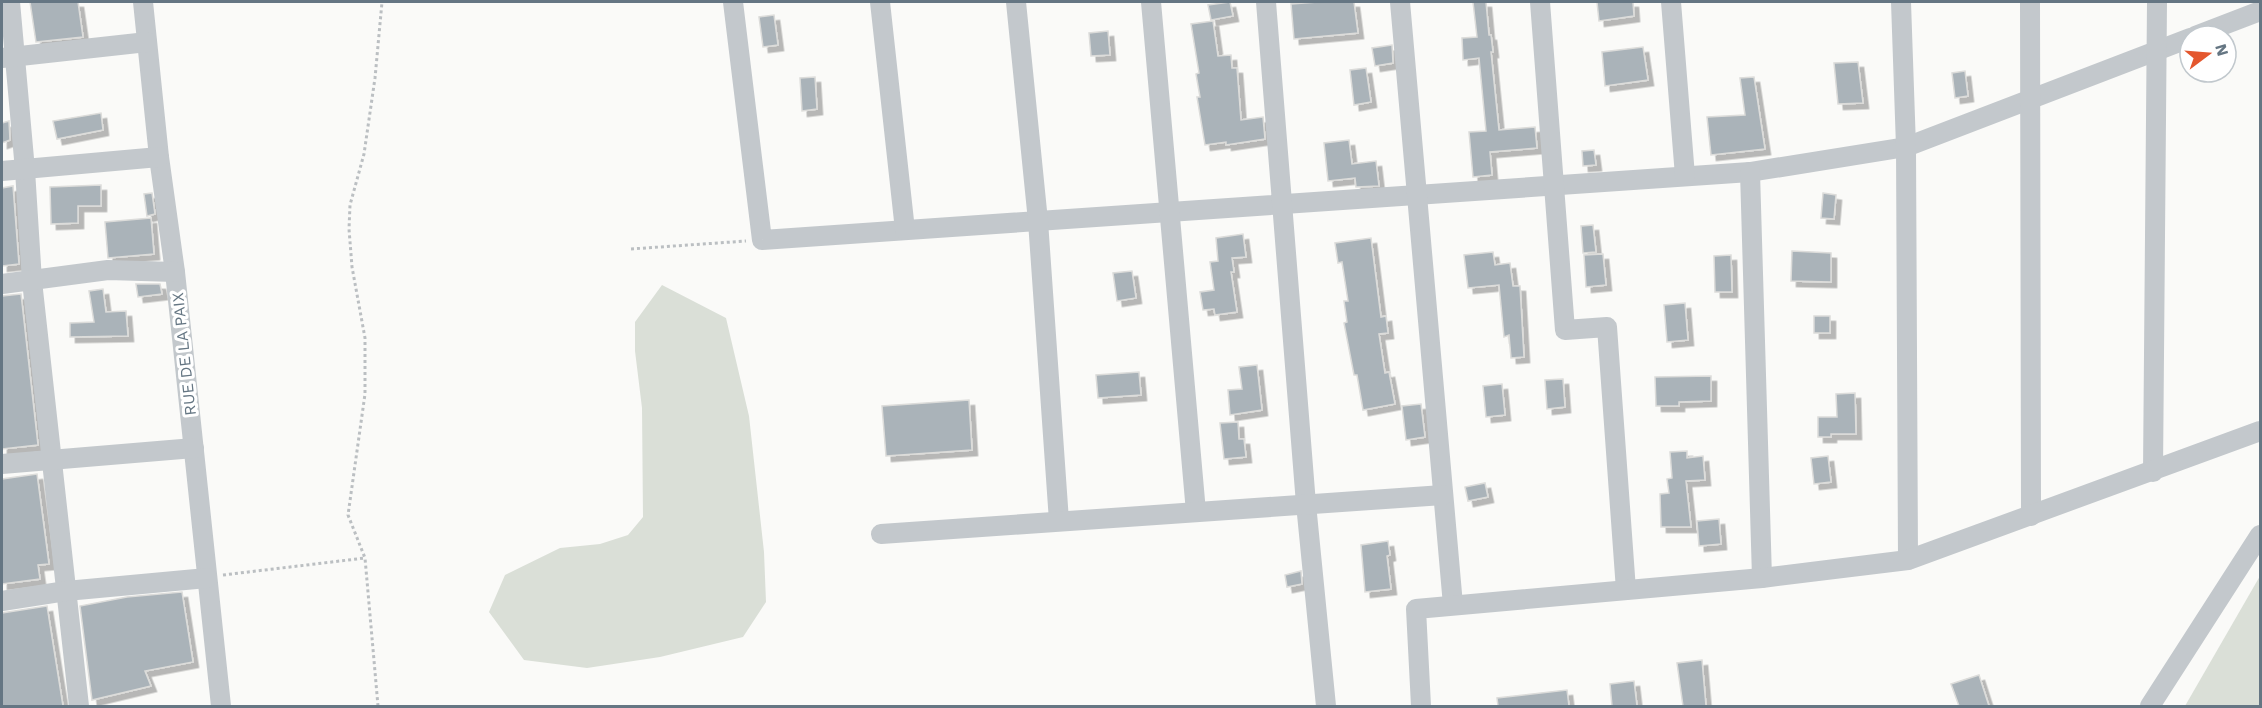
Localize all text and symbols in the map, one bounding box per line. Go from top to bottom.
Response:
north arrow [2178,24,2238,84]
text: N [2211,42,2233,58]
street label: RUE DE LA PAIX [168,291,200,416]

